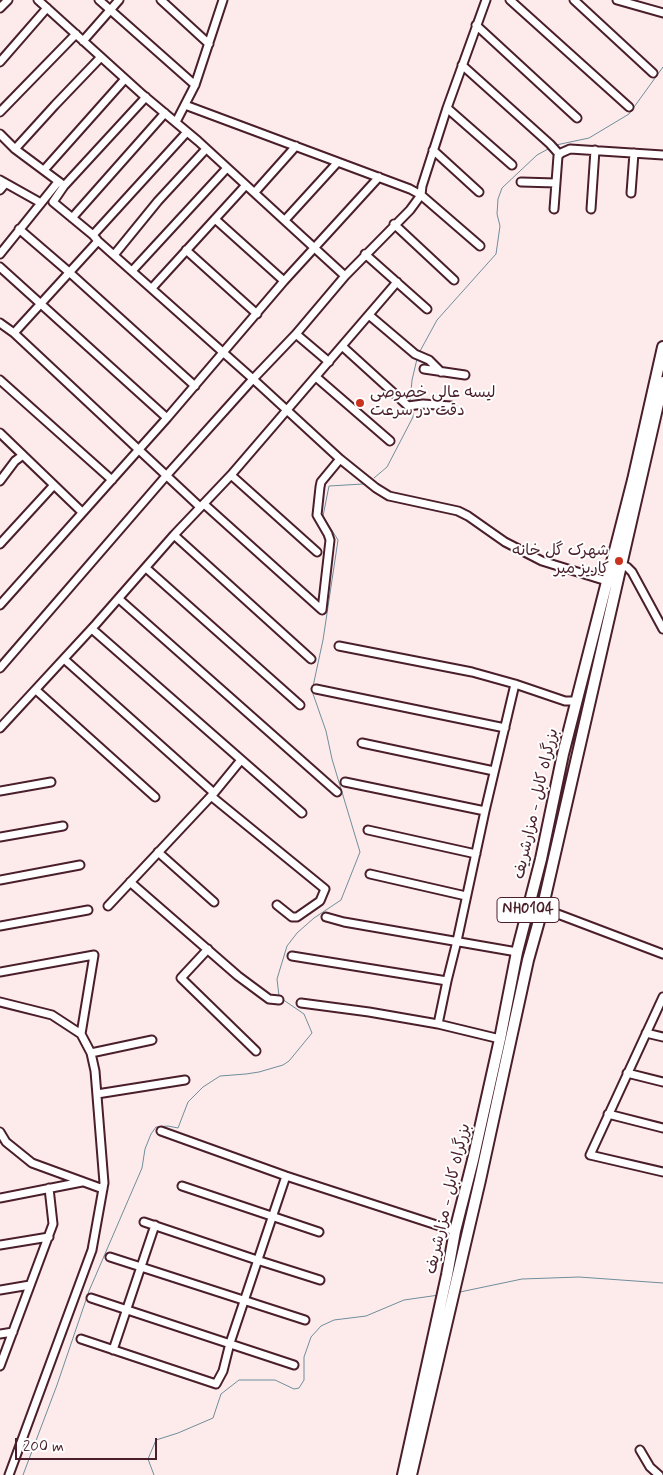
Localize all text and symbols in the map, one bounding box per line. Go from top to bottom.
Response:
place label: لیسه عالی خصوصی دقت در سرعت [370,384,495,422]
marker: لیسه عالی خصوصی دقت در سرعت [354,397,366,409]
place label: شهرک گل خانه کاریز میر [512,542,609,580]
marker: شهرک گل خانه کاریز میر [613,555,625,567]
street label: بزرگراه کابل - مزارشریف [510,727,564,881]
road number: NH0104 [497,898,559,922]
street label: بزرگراه کابل - مزارشریف [422,1122,476,1276]
scale bar [18,1428,160,1460]
text: 200 m [23,1437,64,1457]

